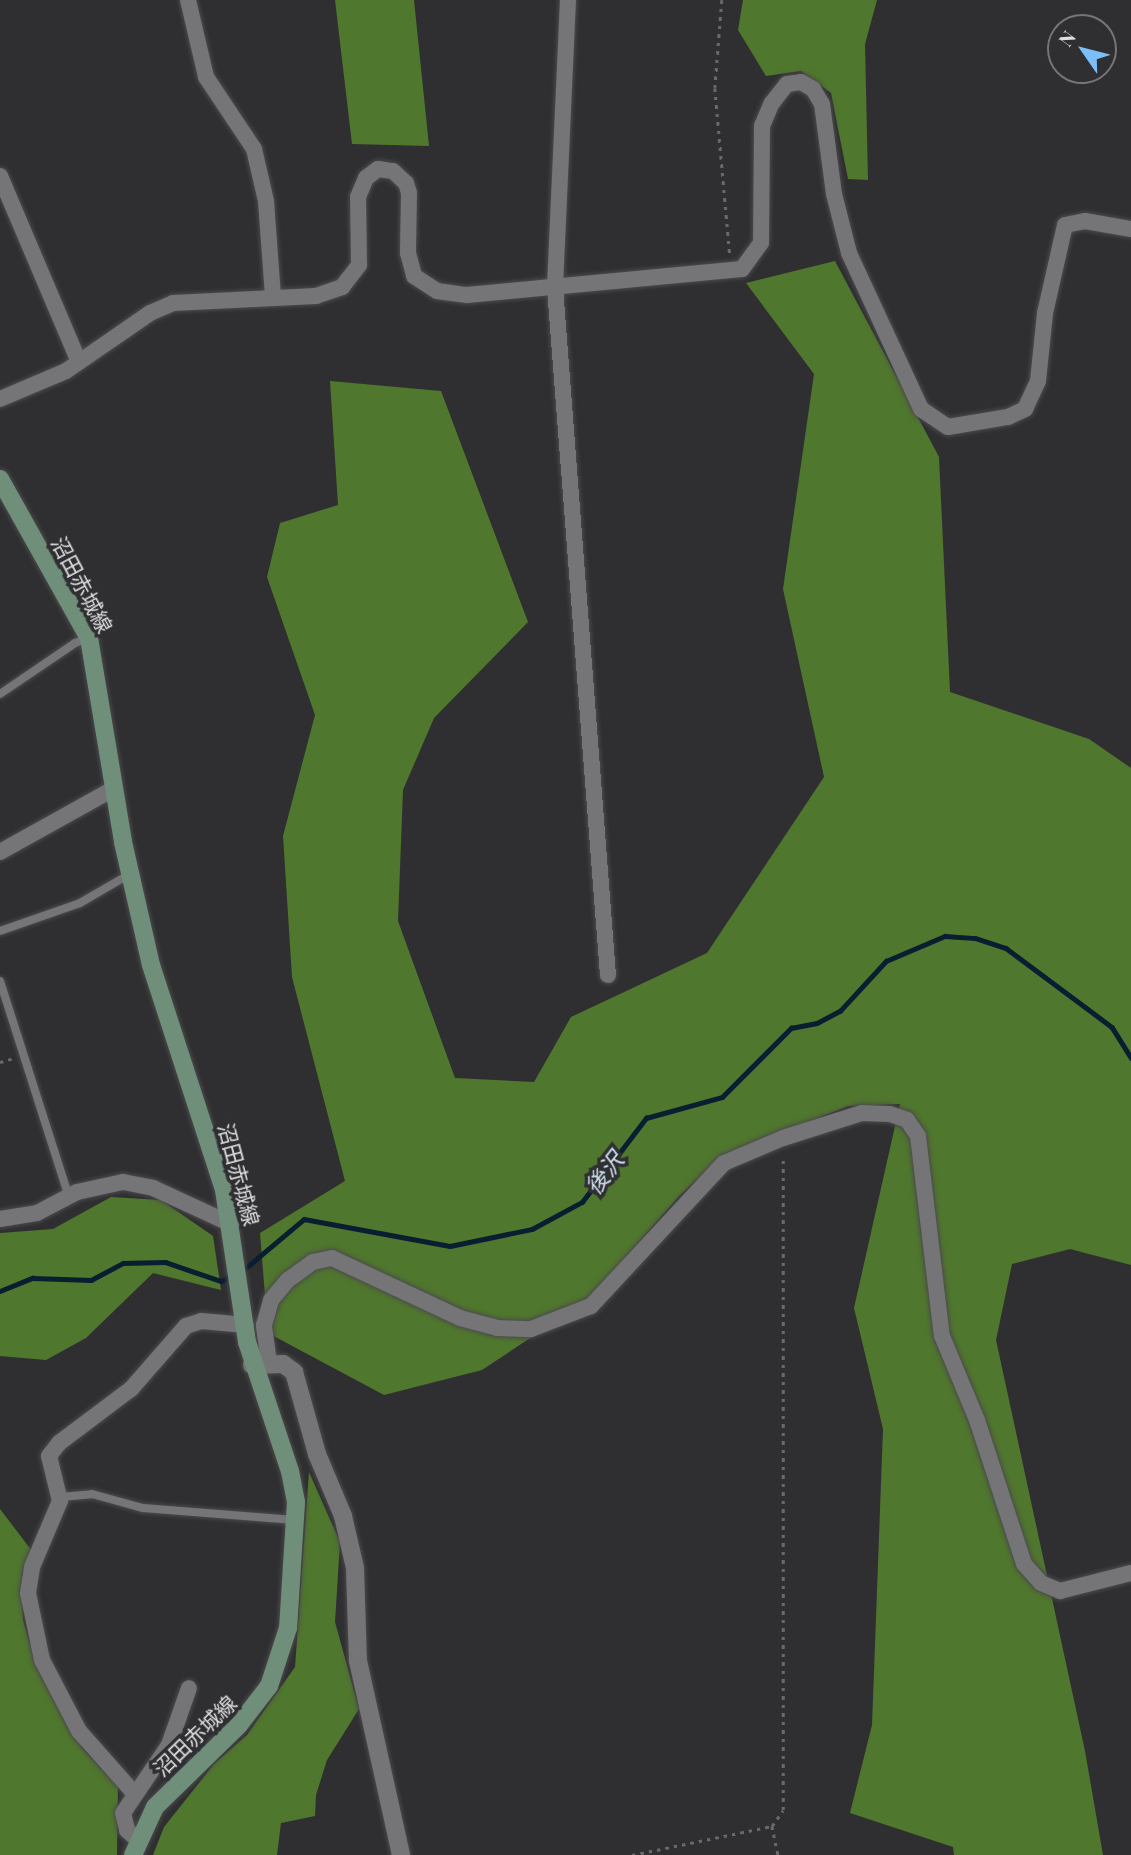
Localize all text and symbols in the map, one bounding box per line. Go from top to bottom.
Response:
north arrow [1047,14,1117,84]
text: N [1052,25,1081,51]
street label: 沼田赤城線 [47,532,119,636]
street label: 沼田赤城線 [214,1120,266,1228]
water label: 後沢 [579,1146,629,1200]
street label: 沼田赤城線 [147,1689,241,1781]

